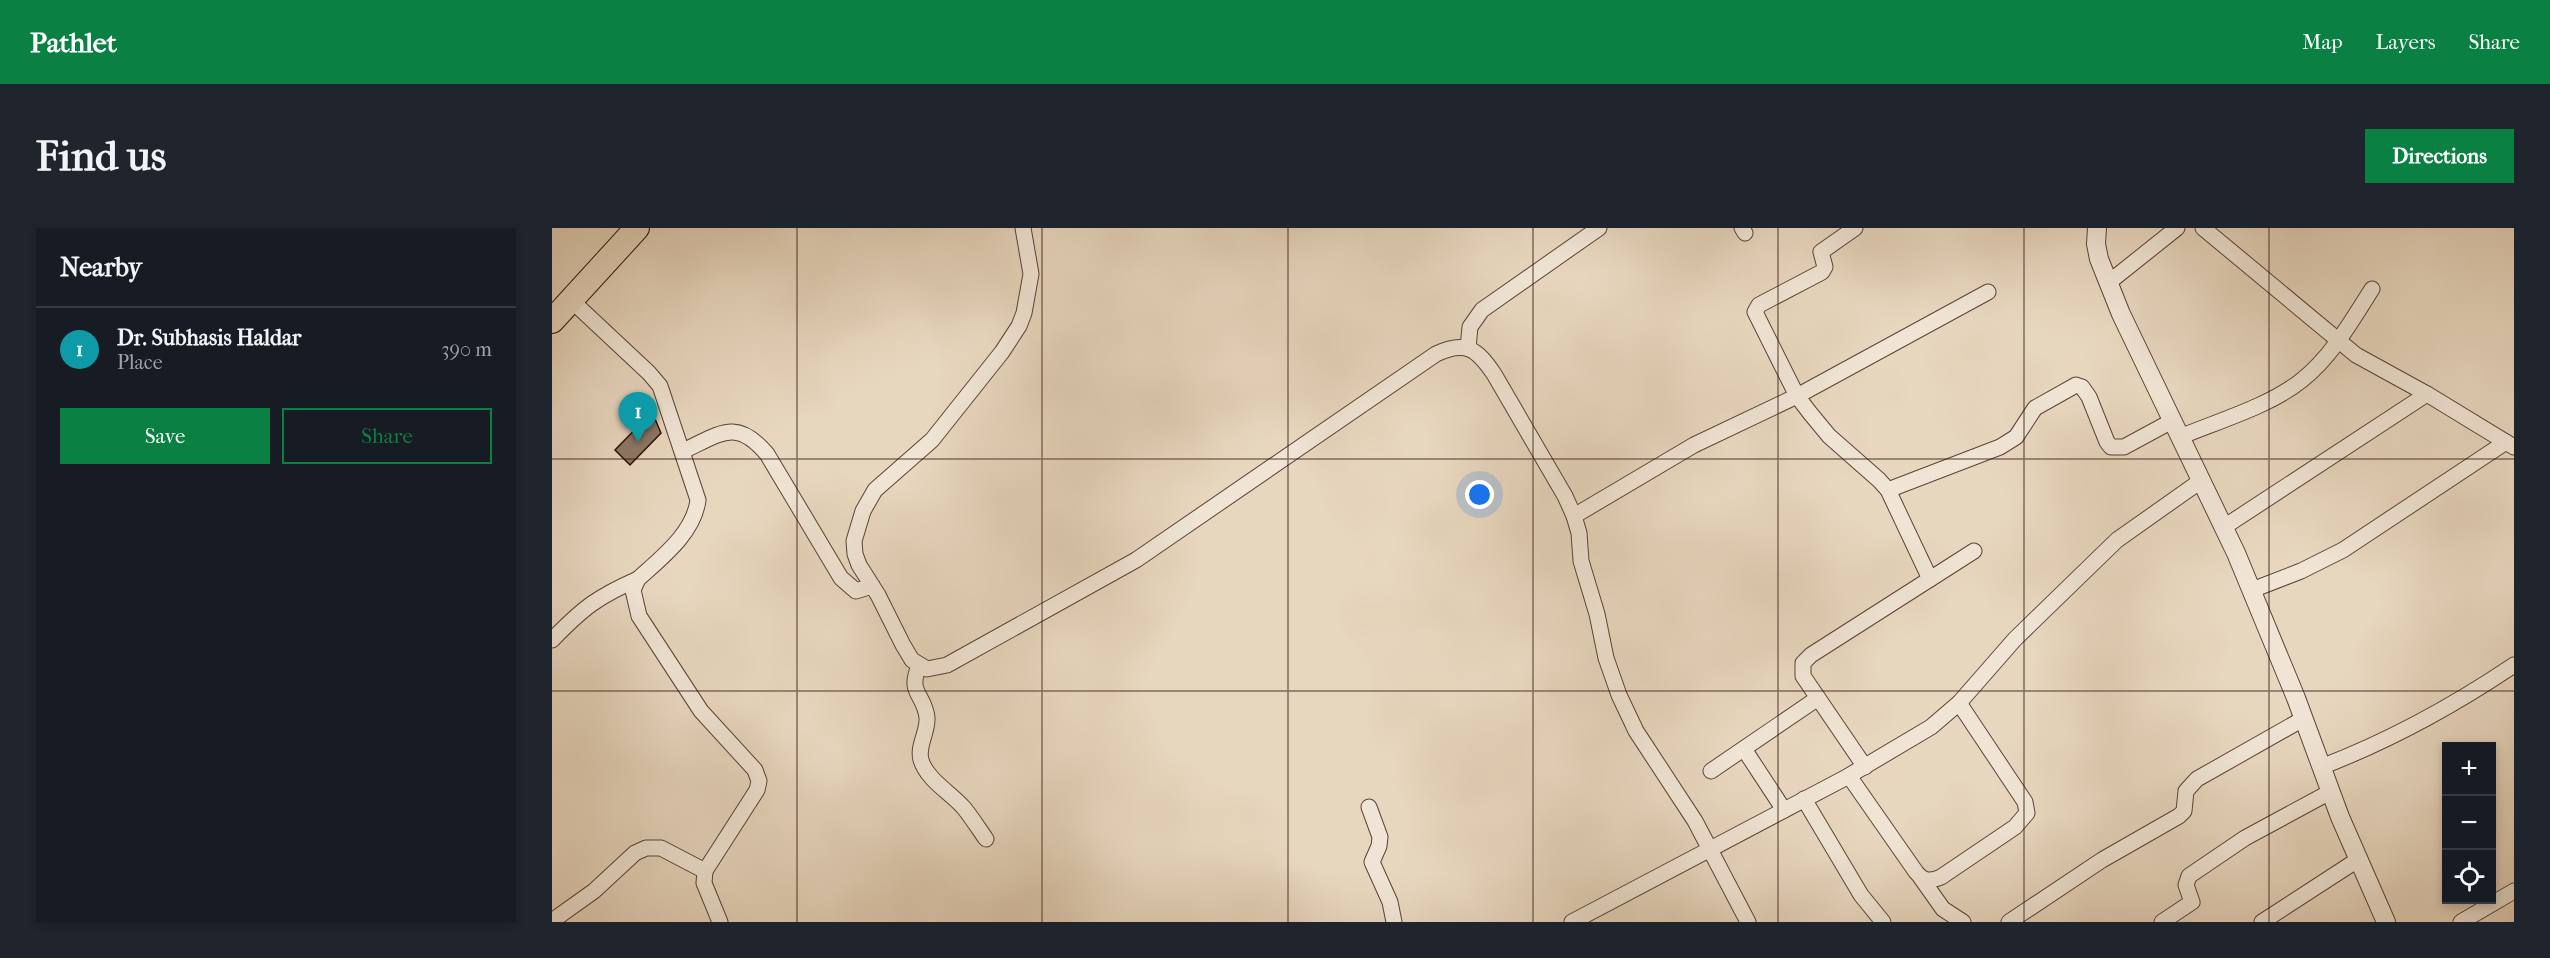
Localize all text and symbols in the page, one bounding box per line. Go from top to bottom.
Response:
text: Pathlet [30,26,117,59]
text: Map [2302,30,2343,54]
text: Layers [2376,30,2435,54]
text: Share [2468,30,2520,54]
button: Directions [2365,129,2514,183]
text: Find us [36,132,166,181]
text: Nearby [60,252,142,283]
text: Dr. Subhasis Haldar [117,325,301,351]
text: 1 [76,338,83,361]
text: 390 m [441,338,492,361]
text: Place [117,351,163,374]
pin: 1 [618,392,658,442]
button: Save [60,408,270,464]
button: Share [282,408,492,464]
your location [1465,480,1494,509]
map controls [2442,742,2496,904]
button: + [2442,742,2496,796]
button: − [2442,796,2496,850]
button: locate [2442,850,2496,904]

